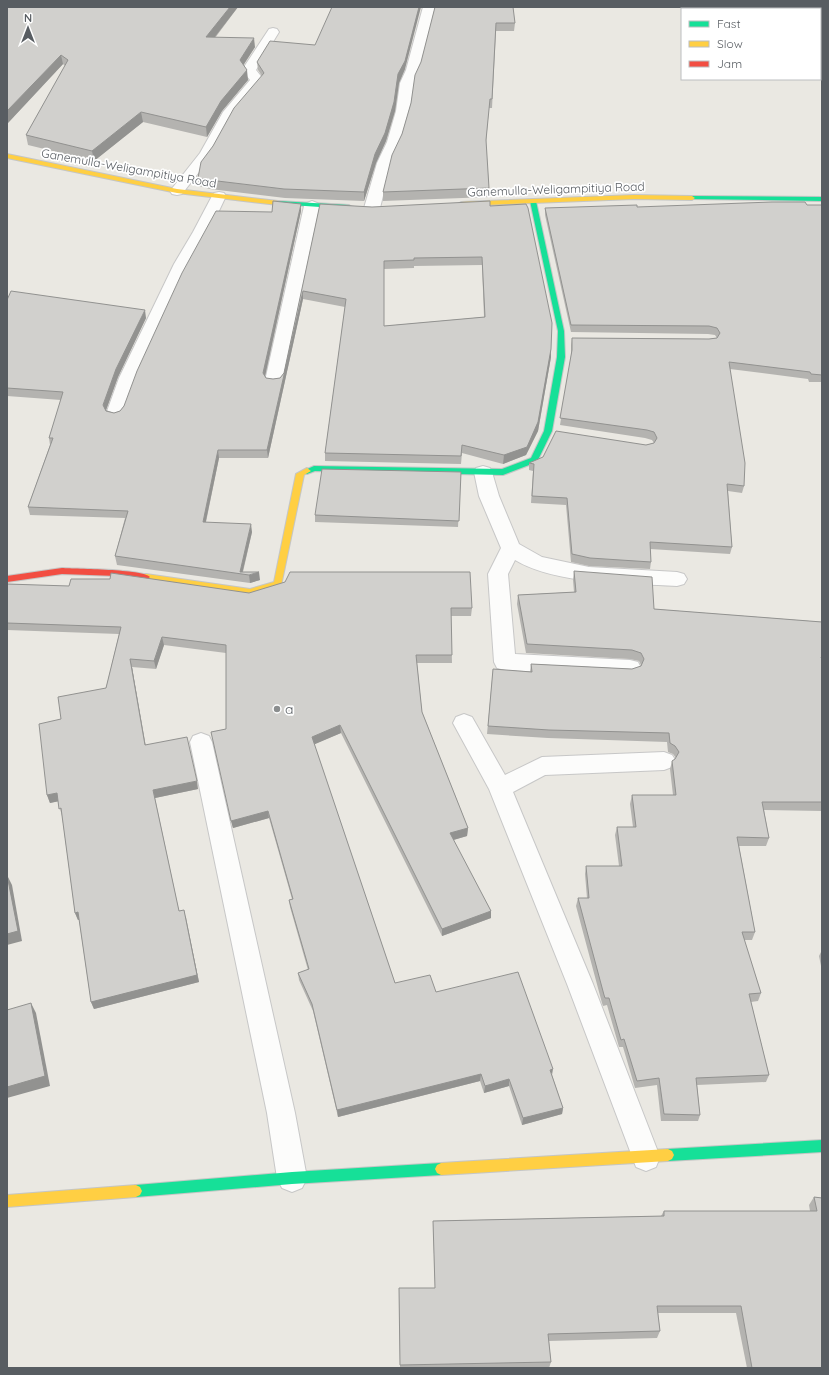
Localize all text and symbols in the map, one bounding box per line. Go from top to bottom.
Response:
north arrow [8,8,48,48]
legend [681,8,821,80]
text: N [24,11,32,25]
text: Fast [717,16,741,31]
text: Slow [717,36,743,51]
text: Jam [717,56,742,71]
street label: Ganemulla-Weligampitiya Road [40,145,218,191]
street label: Ganemulla-Weligampitiya Road [467,178,645,200]
place label: a [285,700,293,718]
marker: a [272,704,282,714]

